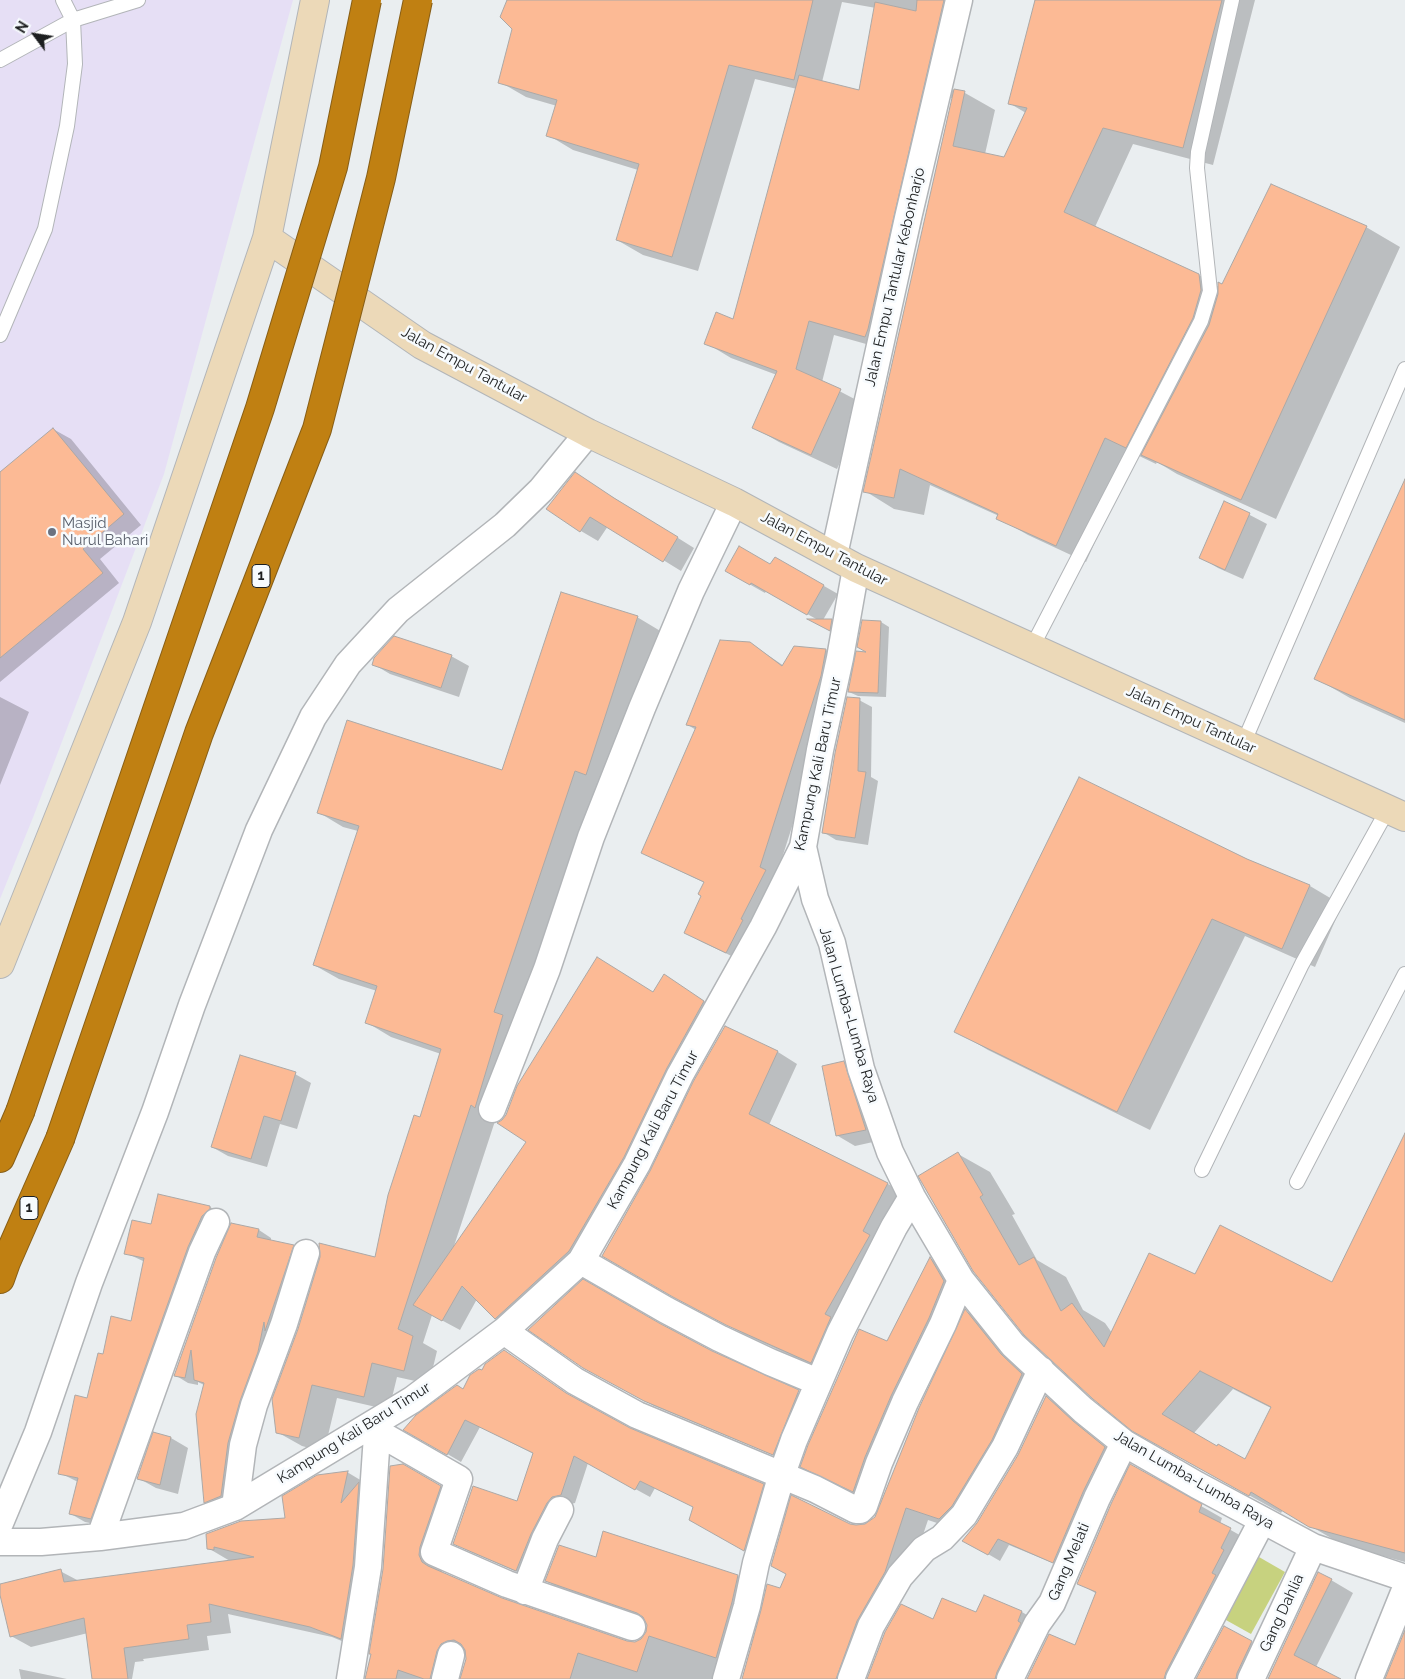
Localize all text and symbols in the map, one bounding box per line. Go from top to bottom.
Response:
north arrow [10,10,60,60]
text: N [13,19,32,36]
street label: Jalan Empu Tantular Kebonharjo [861,166,929,388]
street label: Jalan Empu Tantular [398,323,530,407]
street label: Jalan Empu Tantular [758,508,890,590]
place label: Masjid Nurul Bahari [62,514,148,549]
marker: Masjid Nurul Bahari [46,526,58,538]
road number: 1 [252,564,270,588]
street label: Kampung Kali Baru Timur [791,675,845,853]
street label: Jalan Empu Tantular [1123,682,1259,758]
street label: Jalan Lumba-Lumba Raya [815,925,883,1105]
street label: Kampung Kali Baru Timur [603,1048,703,1212]
road number: 1 [20,1196,38,1220]
street label: Kampung Kali Baru Timur [274,1378,434,1488]
street label: Jalan Lumba-Lumba Raya [1111,1427,1277,1533]
street label: Gang Melati [1044,1520,1094,1604]
street label: Gang Dahlia [1256,1571,1308,1655]

